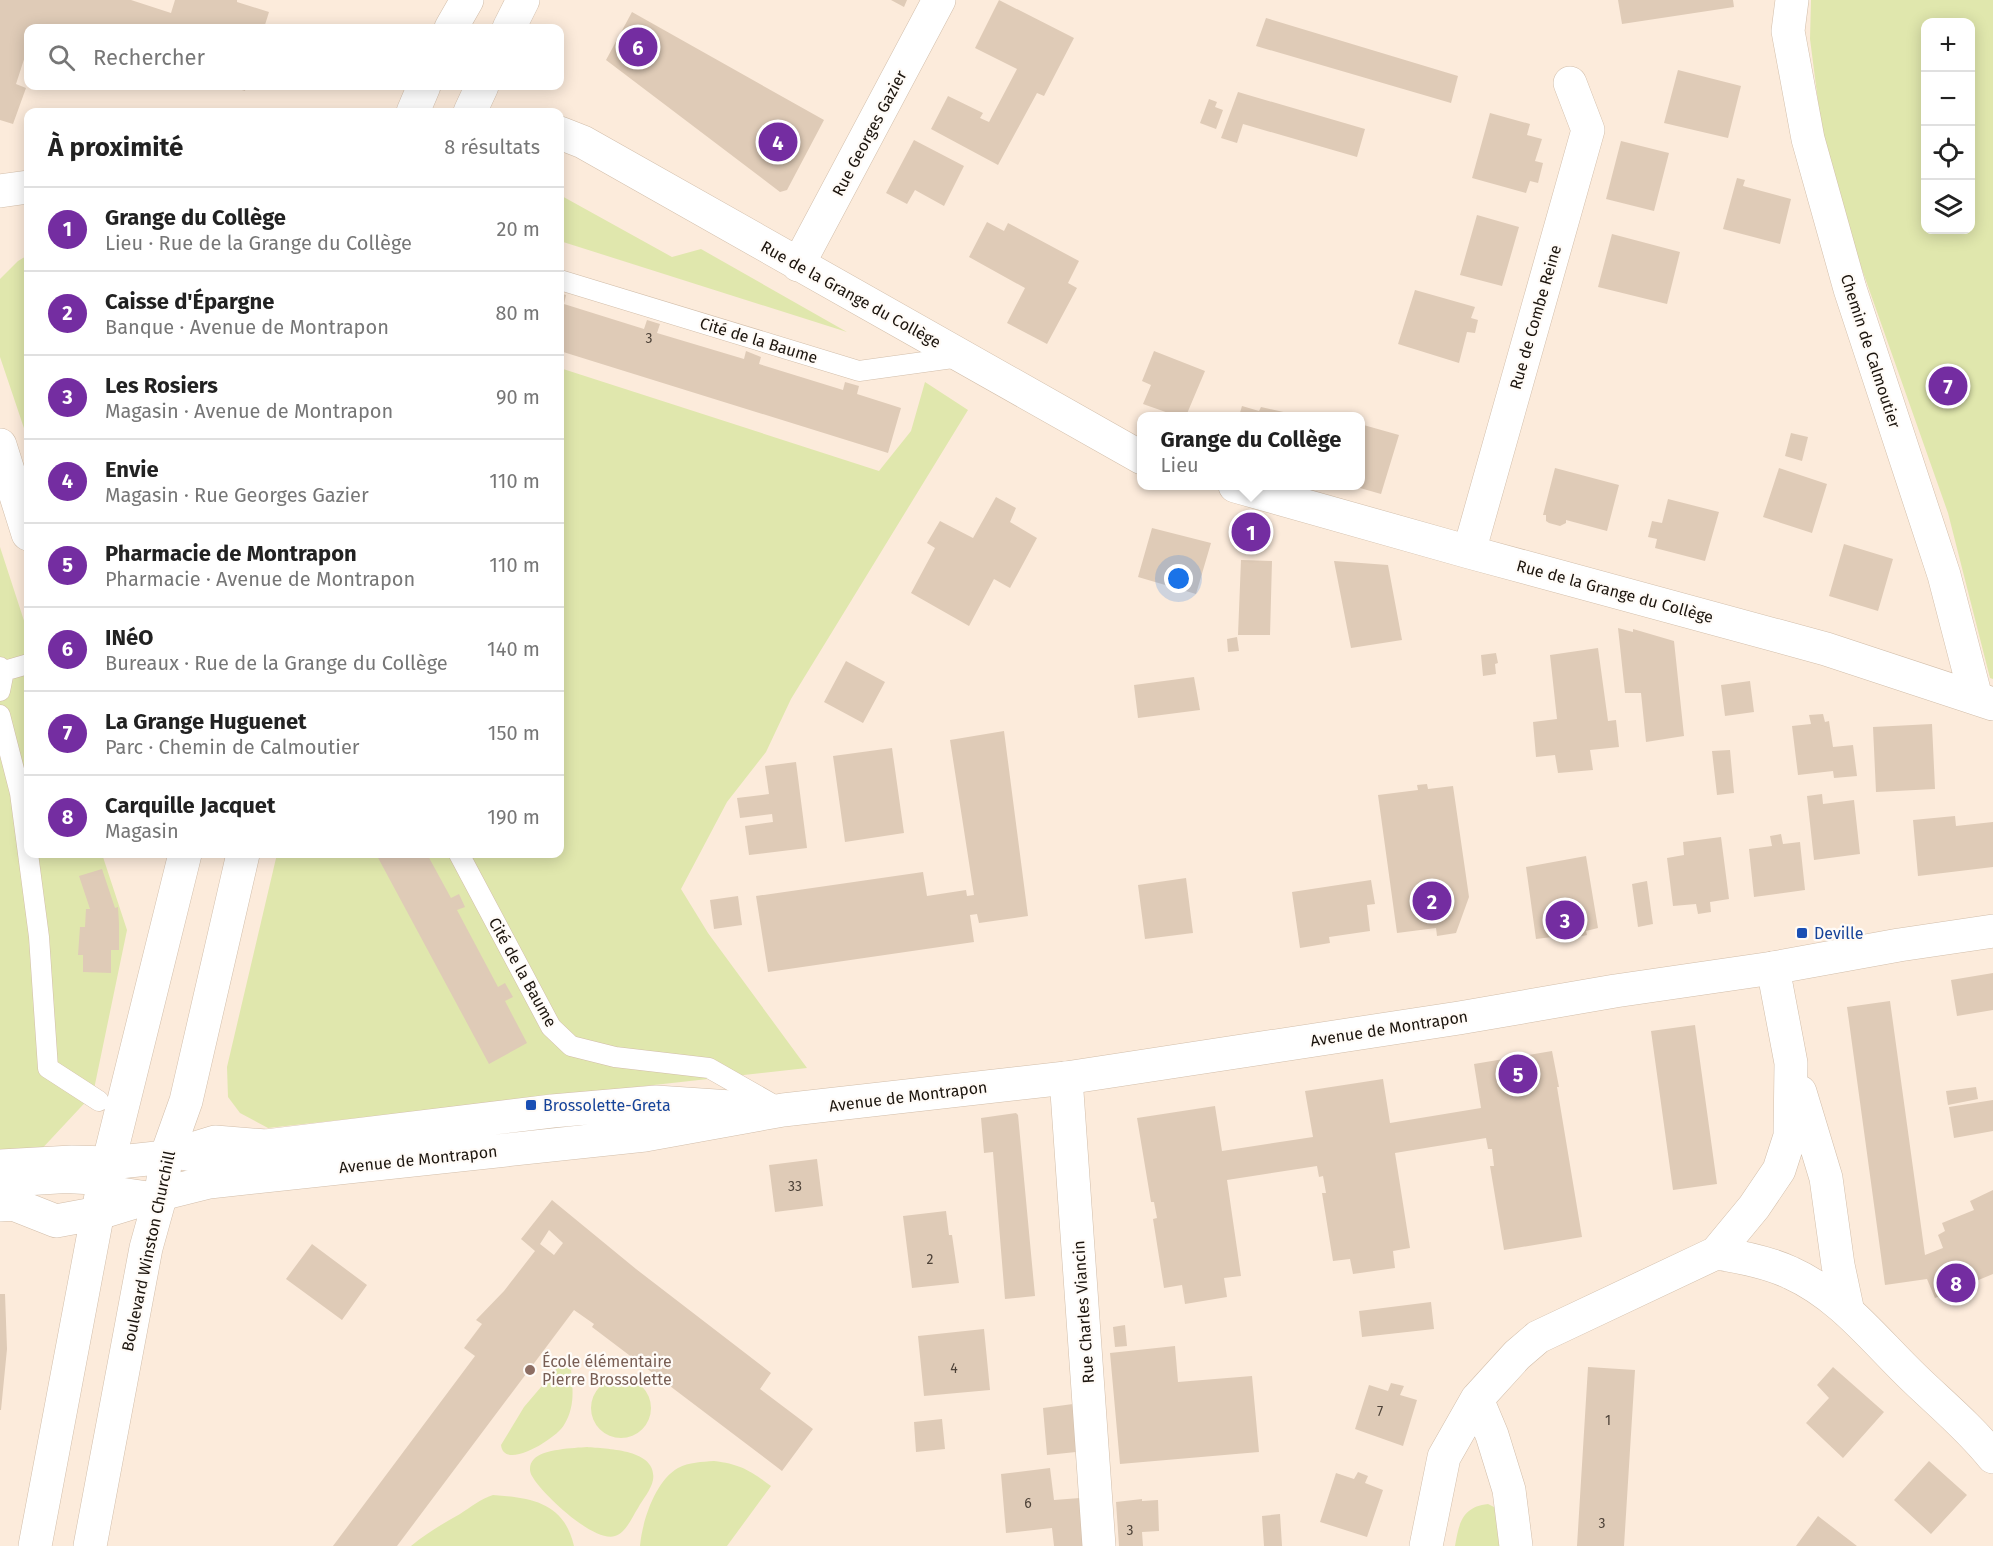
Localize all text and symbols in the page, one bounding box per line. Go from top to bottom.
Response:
map controls [1921,18,1975,234]
button: + [1921,18,1975,72]
search box [24,24,564,90]
pin: 6 [618,24,658,70]
icon: search [45,41,78,74]
text: Rechercher [93,44,205,71]
street label: Rue Georges Gazier [828,66,911,199]
button: − [1921,72,1975,126]
pin: 4 [758,120,798,164]
button: locate [1921,126,1975,180]
text: À proximité [48,132,183,163]
text: 8 résultats [444,135,540,159]
button: layers [1921,180,1975,234]
text: Grange du Collège [105,204,286,231]
text: 1 [63,217,72,241]
text: 20 m [497,217,540,241]
text: Lieu · Rue de la Grange du Collège [105,231,412,255]
street label: Rue de la Grange du Collège [757,237,944,352]
street label: Rue de Combe Reine [1506,243,1565,392]
street label: Chemin de Calmoutier [1837,272,1905,431]
text: Caisse d'Épargne [105,288,274,315]
text: 2 [62,301,73,325]
text: 80 m [495,301,540,325]
street label: Cité de la Baume [698,314,820,367]
text: Banque · Avenue de Montrapon [105,315,389,339]
house number: 3 [646,330,653,347]
pin: 7 [1928,364,1968,408]
text: Les Rosiers [105,372,218,399]
text: 3 [62,385,73,409]
text: 90 m [496,385,540,409]
text: Magasin · Avenue de Montrapon [105,399,393,423]
popup [1137,412,1365,490]
text: Grange du Collège [1161,426,1341,453]
text: Lieu [1161,453,1199,477]
text: Envie [105,456,159,483]
text: 4 [62,469,73,493]
text: 110 m [489,469,540,493]
text: Magasin · Rue Georges Gazier [105,483,369,507]
pin: 1 [1232,510,1270,554]
text: Pharmacie de Montrapon [105,540,357,567]
text: 5 [62,553,73,577]
text: 110 m [489,553,540,577]
street label: Rue de la Grange du Collège [1514,556,1715,627]
your location [1164,564,1193,593]
text: Pharmacie · Avenue de Montrapon [105,567,415,591]
text: INéO [105,624,153,651]
text: 6 [62,637,73,661]
text: 140 m [487,637,540,661]
text: Bureaux · Rue de la Grange du Collège [105,651,448,675]
text: La Grange Huguenet [105,708,307,735]
text: 7 [63,721,72,745]
text: 150 m [488,721,540,745]
text: Parc · Chemin de Calmoutier [105,735,360,759]
text: Carquille Jacquet [105,792,276,819]
text: 8 [62,805,73,829]
text: 190 m [487,805,540,829]
text: Magasin [105,819,179,843]
pin: 2 [1412,878,1452,924]
pin: 3 [1546,898,1584,942]
street label: Cité de la Baume [485,914,561,1030]
place label: Deville [1814,924,1863,943]
marker: Deville [1795,926,1809,940]
street label: Avenue de Montrapon [1309,1007,1469,1050]
pin: 5 [1498,1052,1538,1096]
street label: Avenue de Montrapon [828,1077,988,1116]
place label: Brossolette-Greta [543,1096,671,1115]
marker: Brossolette-Greta [524,1098,538,1112]
street label: Avenue de Montrapon [338,1142,498,1177]
street label: Boulevard Winston Churchill [118,1149,179,1353]
house number: 33 [788,1178,802,1195]
street label: Rue Charles Viancin [1069,1240,1098,1384]
house number: 2 [927,1251,934,1268]
pin: 8 [1936,1260,1976,1306]
place label: École élémentaire Pierre Brossolette [542,1351,672,1389]
house number: 4 [950,1360,958,1377]
marker: École élémentaire Pierre Brossolette [523,1363,537,1377]
house number: 7 [1377,1403,1383,1420]
house number: 1 [1605,1412,1611,1429]
house number: 6 [1024,1495,1032,1512]
house number: 3 [1599,1515,1606,1532]
house number: 3 [1127,1522,1134,1539]

